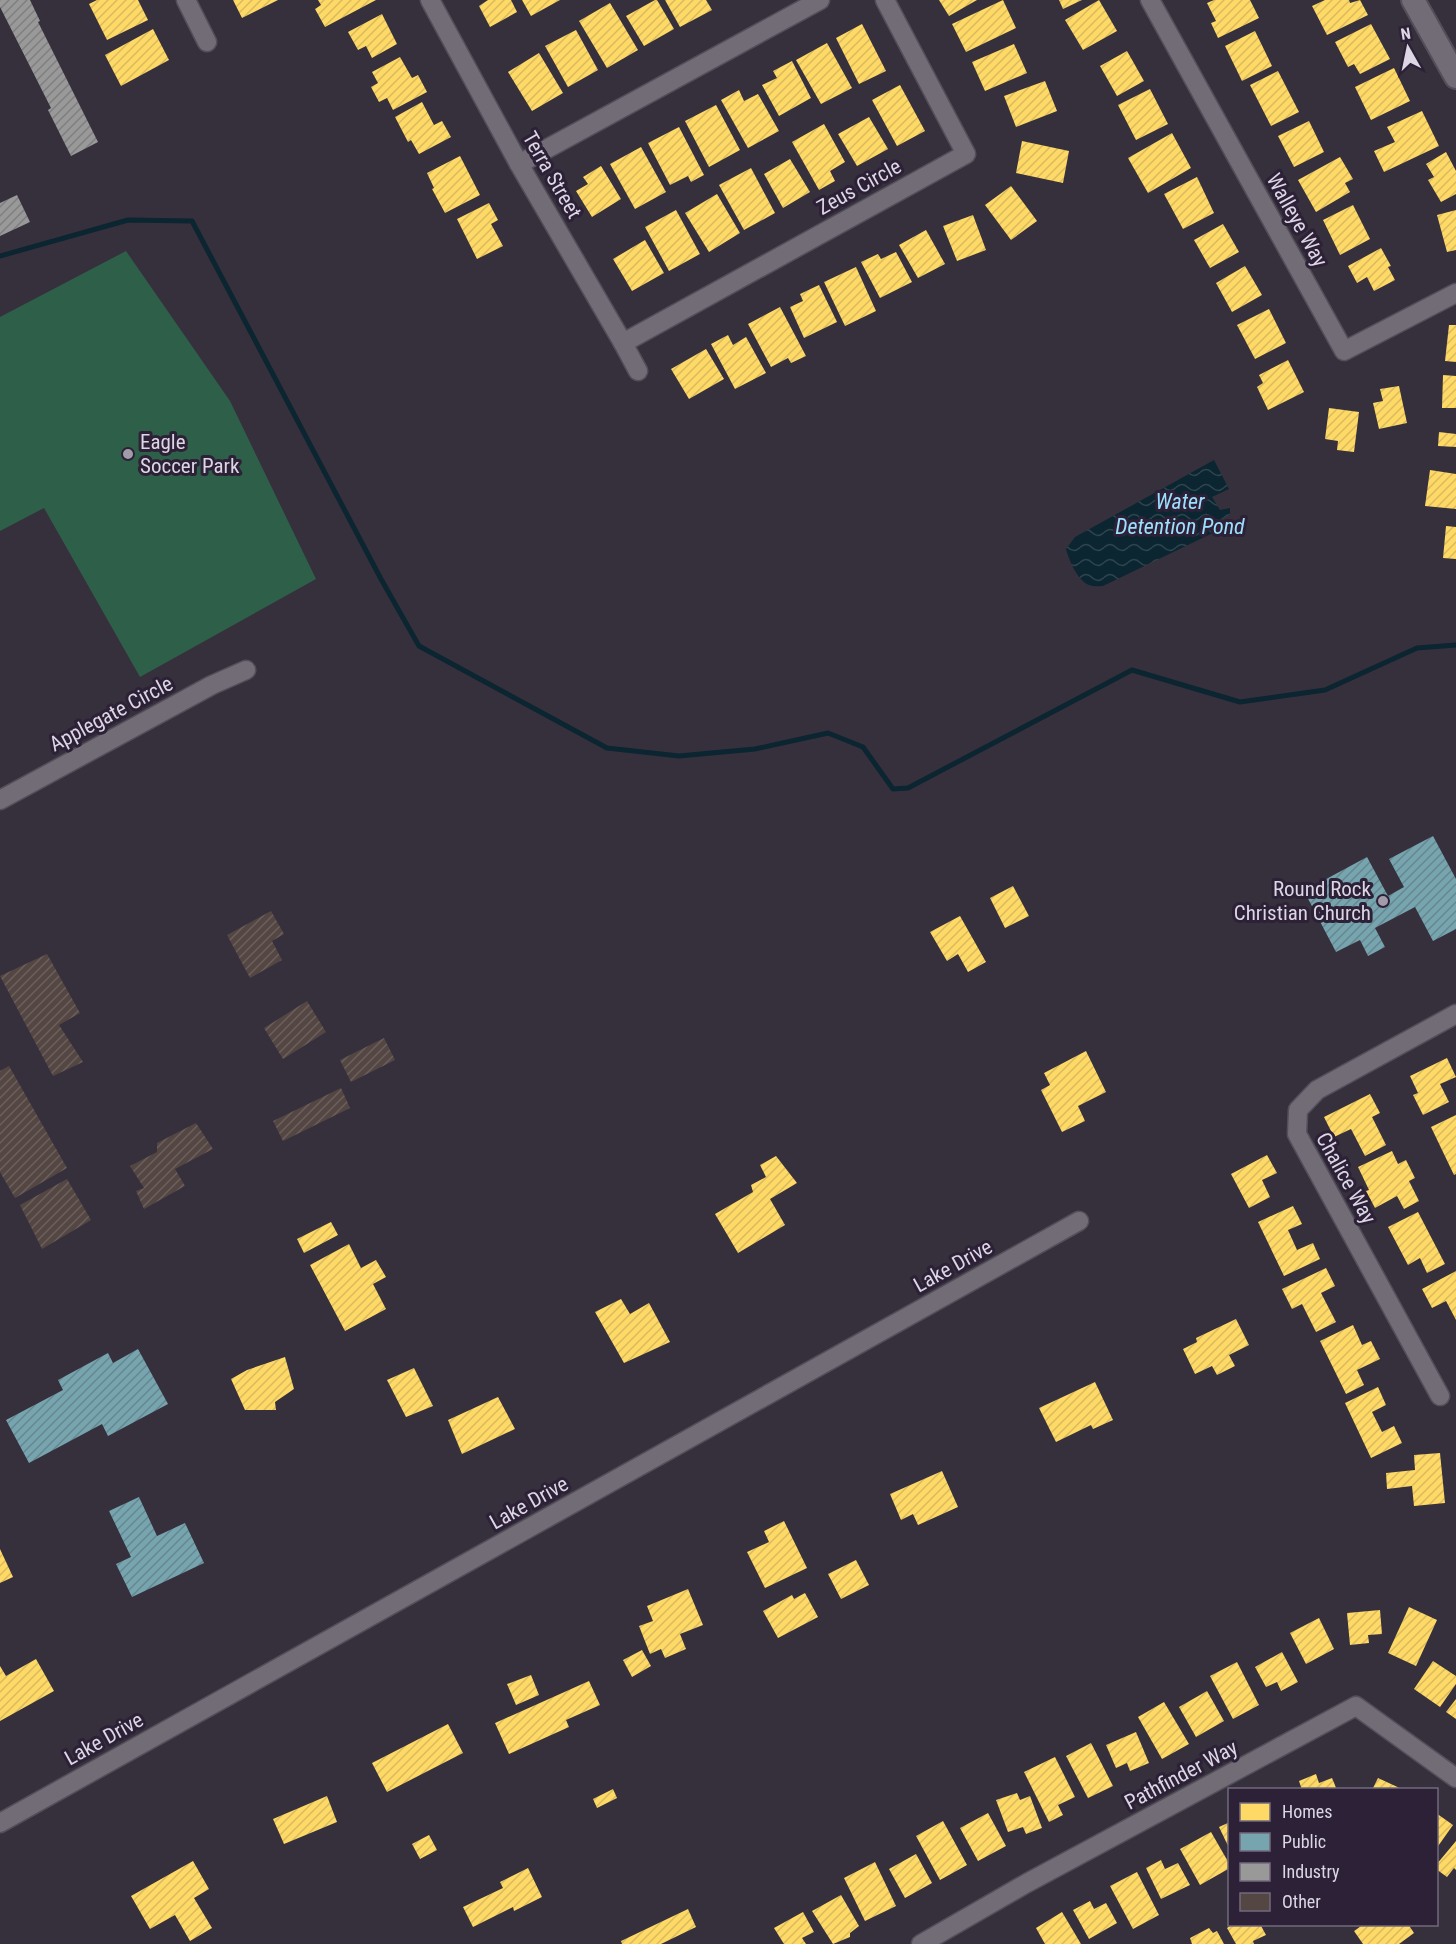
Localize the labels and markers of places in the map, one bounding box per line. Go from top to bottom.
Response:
place label: Eagle Soccer Park [140,430,240,478]
marker: Eagle Soccer Park [121,447,135,461]
place label: Round Rock Christian Church [1234,877,1372,925]
marker: Round Rock Christian Church [1376,894,1390,908]

